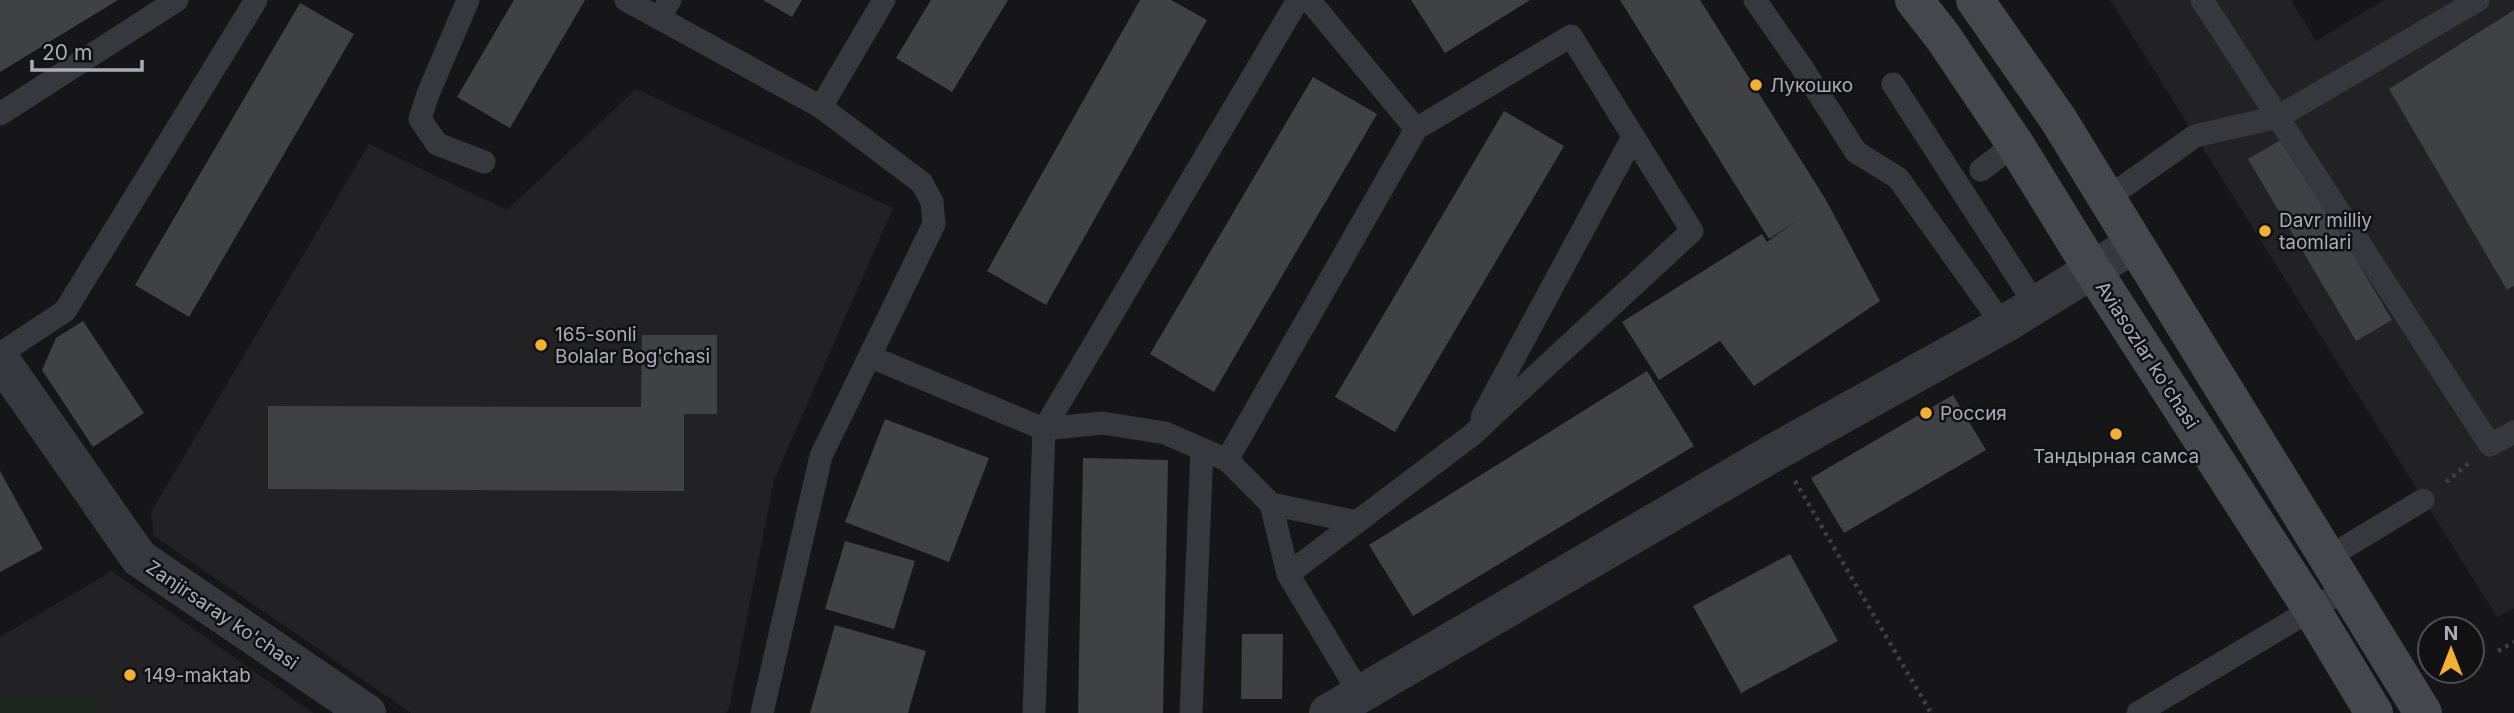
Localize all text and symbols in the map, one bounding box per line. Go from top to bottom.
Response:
scale bar [32,28,142,72]
text: 20 m [42,40,92,65]
place label: Лукошко [1770,74,1853,97]
marker: Лукошко [1748,77,1764,93]
place label: Davr milliy taomlari [2279,209,2372,254]
marker: Davr milliy taomlari [2257,223,2273,239]
street label: Aviasozlar ko'chasi [2091,277,2203,433]
place label: 165-sonli Bolalar Bog'chasi [555,323,710,368]
marker: 165-sonli Bolalar Bog'chasi [533,337,549,353]
place label: Россия [1940,402,2007,425]
marker: Россия [1918,405,1934,421]
marker: Тандырная самса [2108,426,2124,442]
place label: Тандырная самса [2033,445,2199,468]
street label: Zanjirsaray ko'chasi [142,556,302,674]
north arrow [2416,615,2486,685]
text: N [2444,622,2458,645]
place label: 149-maktab [144,664,251,687]
marker: 149-maktab [122,667,138,683]

